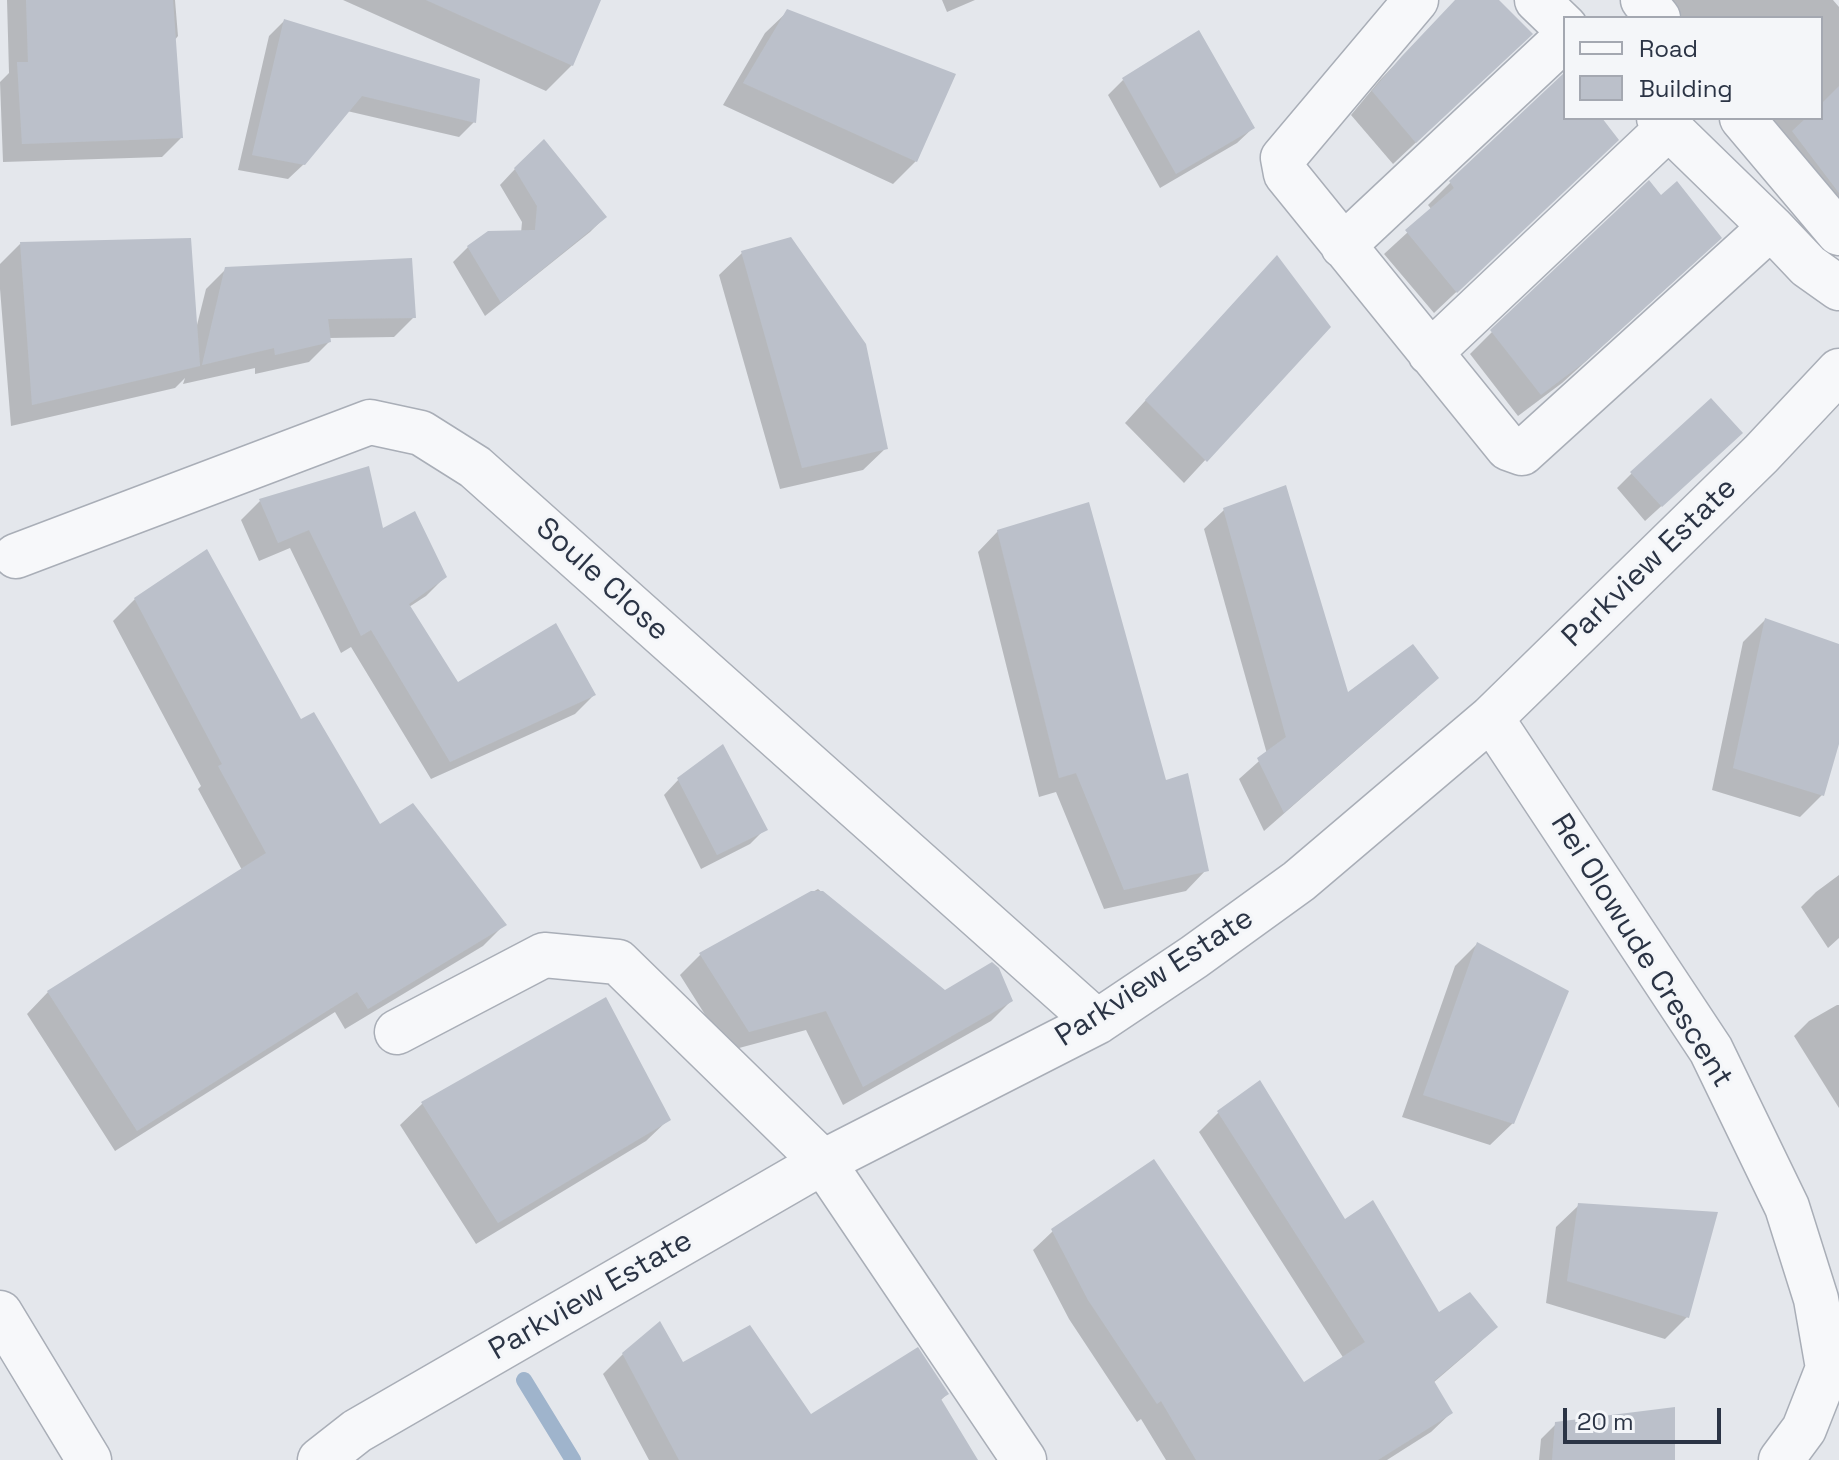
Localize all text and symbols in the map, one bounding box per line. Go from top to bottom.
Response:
legend [1563,16,1823,120]
text: Road [1639,33,1698,64]
text: Building [1639,73,1733,104]
street label: Parkview Estate [1555,471,1745,655]
street label: Soule Close [528,511,676,649]
street label: Rei Olowude Crescent [1542,808,1740,1094]
street label: Parkview Estate [1049,901,1261,1055]
street label: Parkview Estate [483,1223,699,1369]
scale bar [1567,1392,1725,1442]
text: 20 m [1577,1406,1634,1437]

